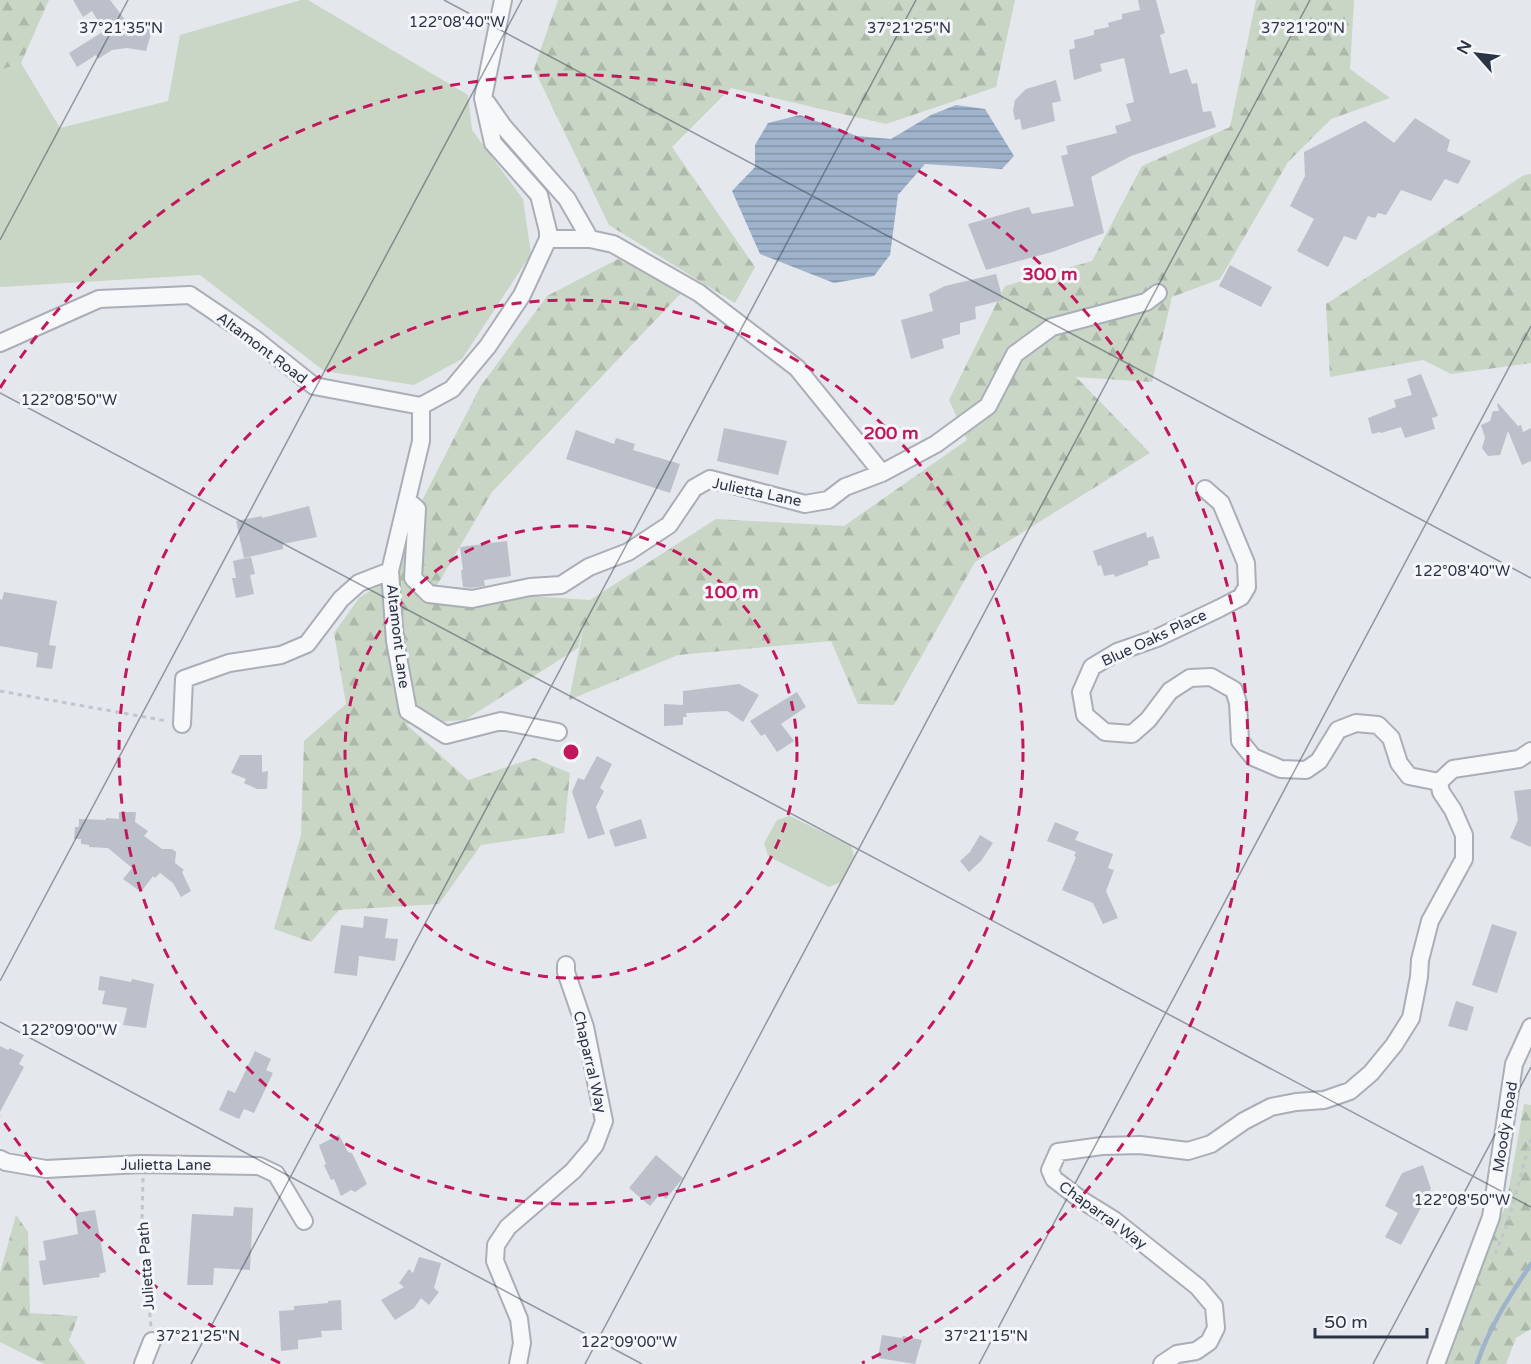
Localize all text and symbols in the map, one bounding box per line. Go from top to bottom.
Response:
text: 122°08'40"W [409,13,505,31]
text: 37°21'35"N [79,19,163,37]
text: 37°21'25"N [867,19,951,37]
text: 37°21'20"N [1261,19,1345,37]
north arrow [1447,24,1507,84]
text: N [1453,37,1476,58]
text: 300 m [1022,263,1078,285]
street label: Altamont Road [213,308,311,388]
text: 122°08'50"W [21,391,117,409]
text: 200 m [863,422,919,444]
street label: Julietta Lane [711,474,803,510]
text: 122°08'40"W [1414,562,1510,580]
text: 100 m [703,581,759,603]
street label: Altamont Lane [383,583,413,689]
street label: Blue Oaks Place [1099,606,1209,670]
centre of rings [561,742,581,762]
street label: Chaparral Way [569,1009,611,1115]
text: 122°09'00"W [21,1021,117,1039]
street label: Moody Road [1489,1080,1521,1174]
street label: Julietta Lane [121,1156,211,1174]
street label: Chaparral Way [1055,1177,1151,1253]
text: 122°08'50"W [1414,1191,1510,1209]
street label: Julietta Path [134,1221,158,1311]
scale bar [1315,1301,1428,1339]
text: 50 m [1324,1311,1368,1333]
text: 37°21'25"N [156,1327,240,1345]
text: 37°21'15"N [944,1327,1028,1345]
text: 122°09'00"W [581,1333,677,1351]

